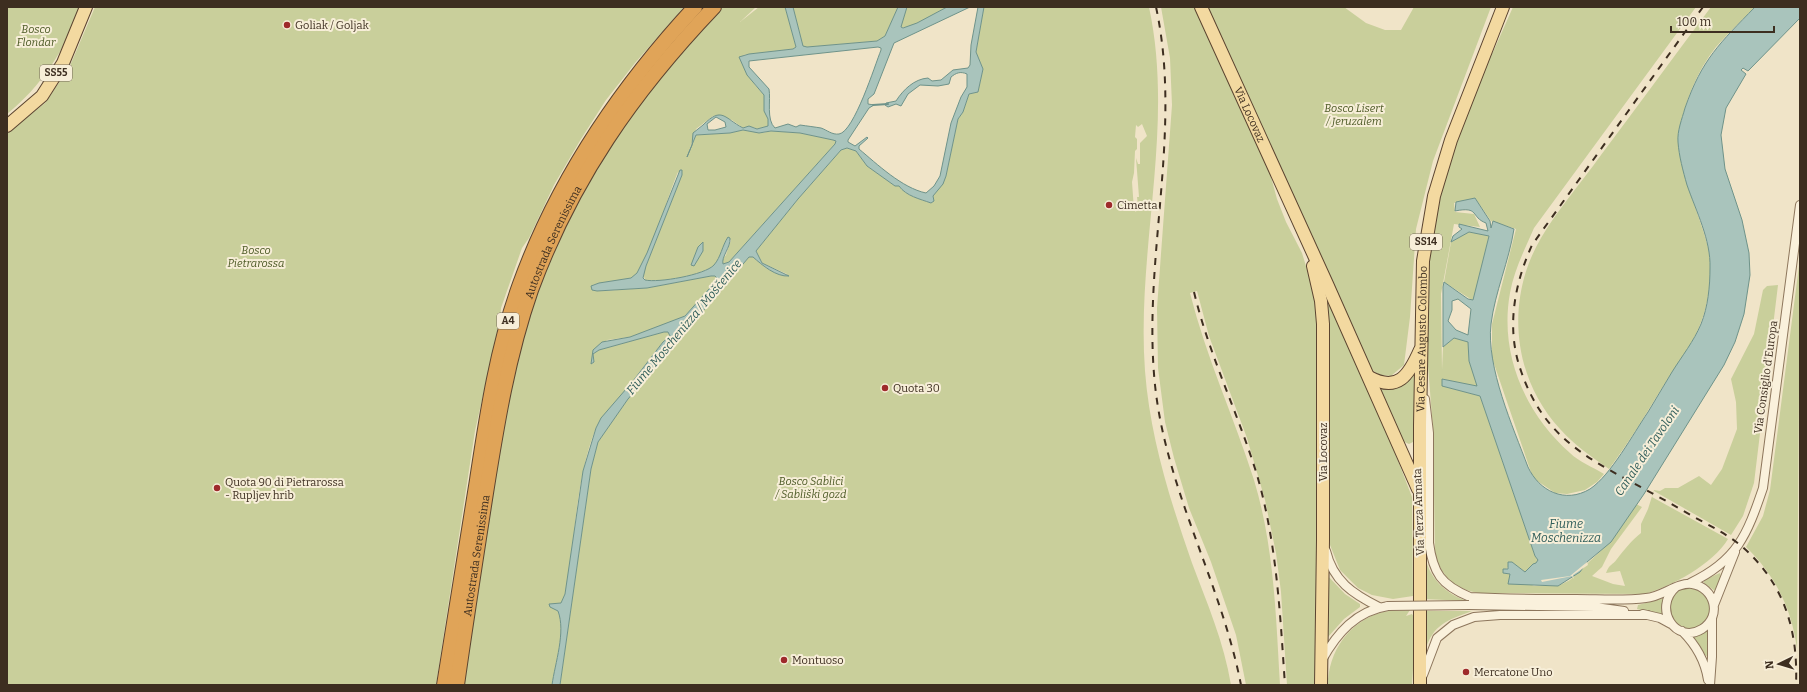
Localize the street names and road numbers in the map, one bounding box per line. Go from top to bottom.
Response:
road number: SS55 [40,65,72,81]
street label: Via Locovaz [1232,85,1268,144]
street label: Autostrada Serenissima [522,183,584,300]
road number: SS14 [1410,234,1442,250]
street label: Via Cesare Augusto Colombo [1414,266,1429,412]
road number: A4 [497,313,519,329]
street label: Via Consiglio d'Europa [1752,320,1780,434]
street label: Via Locovaz [1317,422,1330,482]
street label: Via Terza Armata [1411,468,1427,556]
street label: Autostrada Serenissima [461,494,492,617]

